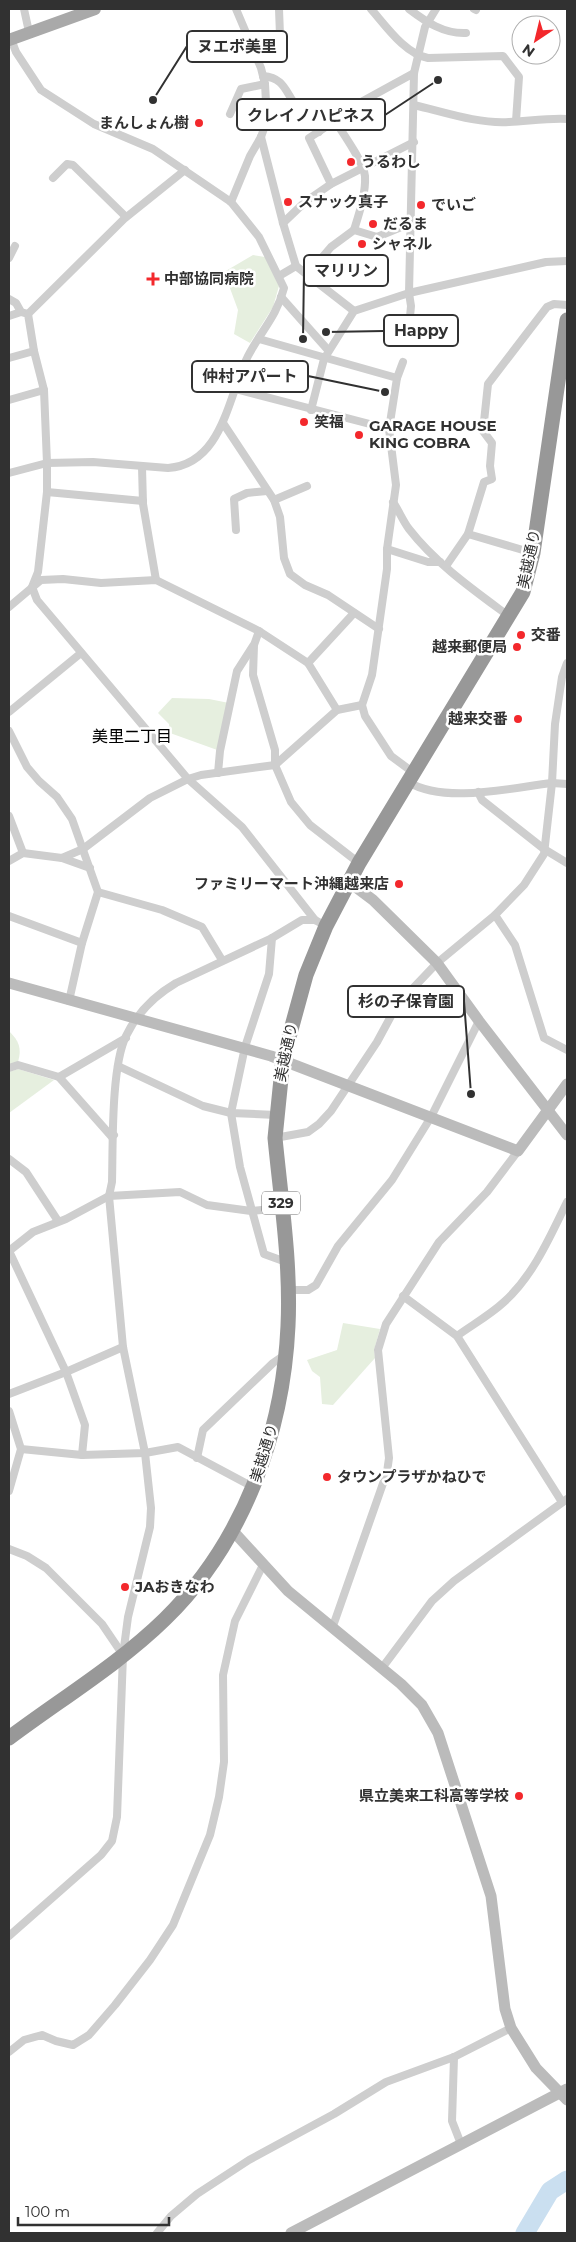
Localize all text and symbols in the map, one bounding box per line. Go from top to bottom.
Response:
north arrow [511,15,561,65]
callout: ヌエボ美里 [187,31,287,62]
text: ヌエボ美里 [197,37,277,56]
text: N [519,40,538,61]
callout: クレイノハピネス [237,99,385,130]
text: クレイノハピネス [247,106,375,125]
place label: まんしょん樹 [99,113,189,132]
marker: まんしょん樹 [193,117,205,129]
place label: うるわし [361,152,421,171]
marker: うるわし [345,156,357,168]
place label: スナック真子 [298,192,388,211]
place label: でいご [431,195,476,214]
marker: スナック真子 [282,196,294,208]
marker: でいご [415,199,427,211]
place label: だるま [383,214,428,233]
marker: だるま [367,218,379,230]
place label: シャネル [372,234,432,253]
marker: シャネル [356,238,368,250]
callout: マリリン [304,255,388,286]
text: マリリン [314,261,378,280]
place label: 中部協同病院 [164,269,254,288]
marker: 中部協同病院 [146,272,160,286]
callout: Happy [384,315,458,346]
text: Happy [394,321,449,340]
callout: 仲村アパート [192,361,308,392]
text: 仲村アパート [202,367,298,386]
place label: 笑福 [314,412,344,431]
marker: 笑福 [298,416,310,428]
place label: GARAGE HOUSE KING COBRA [369,416,497,452]
marker: GARAGE HOUSE KING COBRA [353,429,365,441]
street label: 美越通り [513,528,544,590]
place label: 交番 [531,625,561,644]
marker: 交番 [515,629,527,641]
place label: 越来郵便局 [432,637,507,656]
marker: 越来郵便局 [511,641,523,653]
place label: 越来交番 [448,709,508,728]
marker: 越来交番 [512,713,524,725]
district label: 美里二丁目 [92,727,172,746]
place label: ファミリーマート沖縄越来店 [194,874,389,893]
marker: ファミリーマート沖縄越来店 [393,878,405,890]
callout: 杉の子保育園 [348,986,464,1017]
text: 杉の子保育園 [358,992,454,1011]
street label: 美越通り [270,1021,301,1083]
road number: 329 [262,1192,300,1214]
street label: 美越通り [246,1421,281,1484]
place label: タウンプラザかねひで [337,1467,487,1486]
marker: タウンプラザかねひで [321,1471,333,1483]
place label: JAおきなわ [134,1577,214,1596]
marker: JAおきなわ [119,1581,131,1593]
place label: 県立美来工科高等学校 [359,1786,509,1805]
marker: 県立美来工科高等学校 [513,1790,525,1802]
scale bar [18,2194,169,2226]
text: 100 m [25,2202,70,2221]

